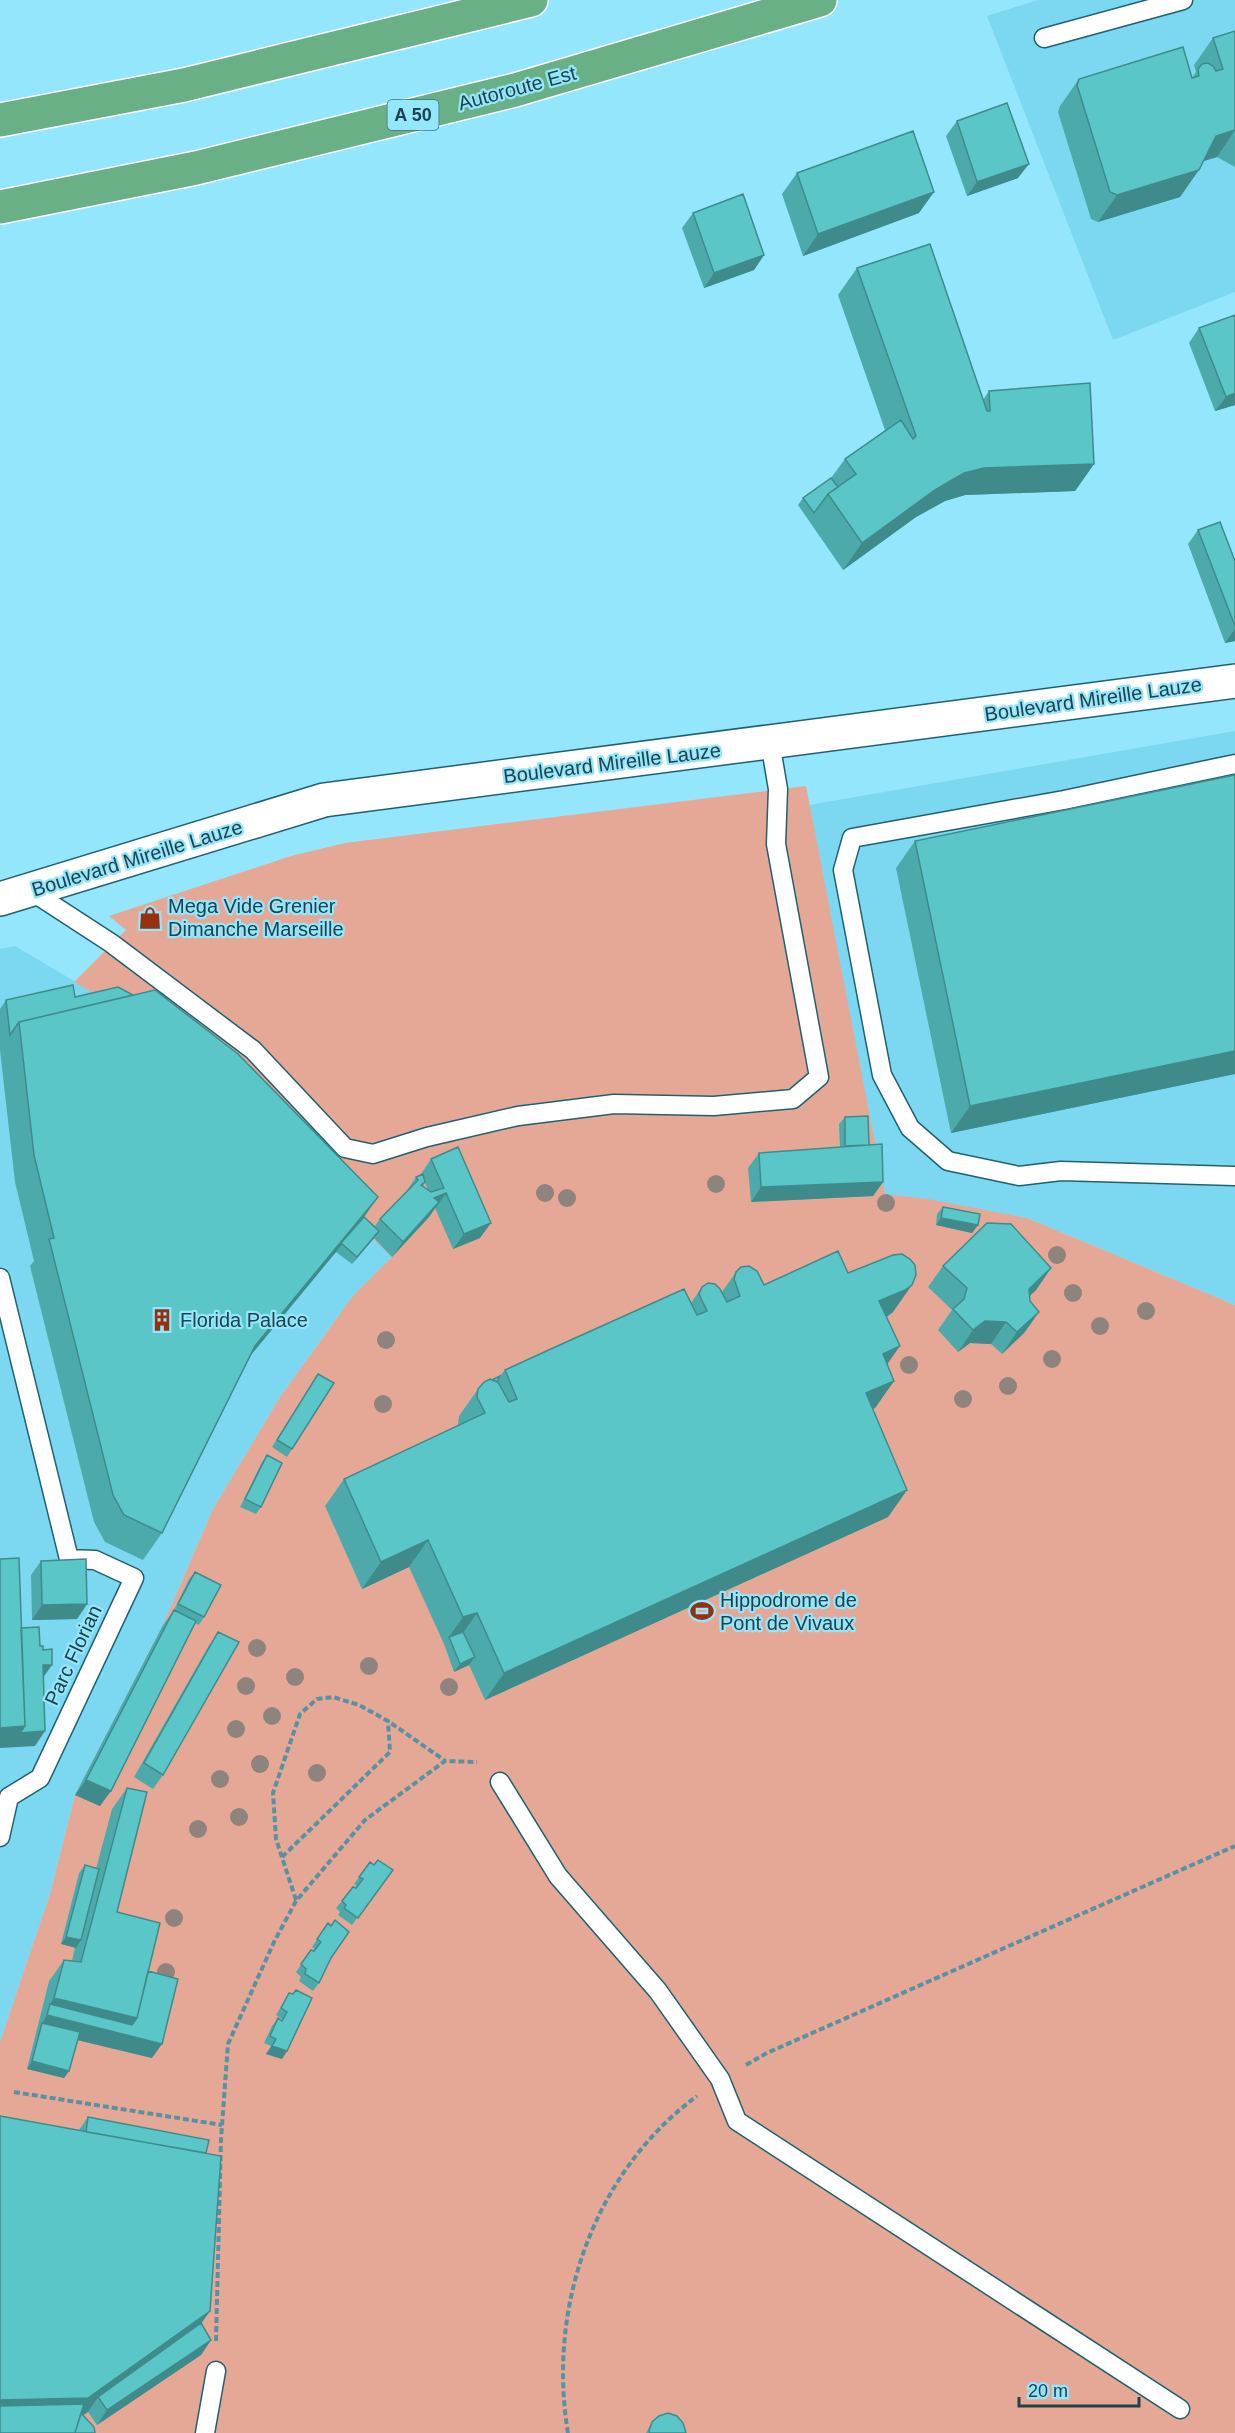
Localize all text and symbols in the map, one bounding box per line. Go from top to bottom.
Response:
street label: Autoroute Est [456,62,579,114]
road number: A 50 [388,100,438,130]
street label: Boulevard Mireille Lauze [983,673,1203,725]
street label: Boulevard Mireille Lauze [502,739,722,787]
street label: Boulevard Mireille Lauze [29,815,245,901]
place label: Mega Vide Grenier Dimanche Marseille [168,895,344,940]
shop icon: Mega Vide Grenier Dimanche Marseille [137,905,163,931]
building icon: Florida Palace [149,1307,175,1333]
place label: Florida Palace [180,1309,308,1331]
place label: Hippodrome de Pont de Vivaux [720,1589,857,1634]
sports icon: Hippodrome de Pont de Vivaux [689,1598,715,1624]
street label: Parc Florian [40,1601,106,1709]
scale bar [1019,2370,1139,2408]
text: 20 m [1028,2381,1068,2401]

